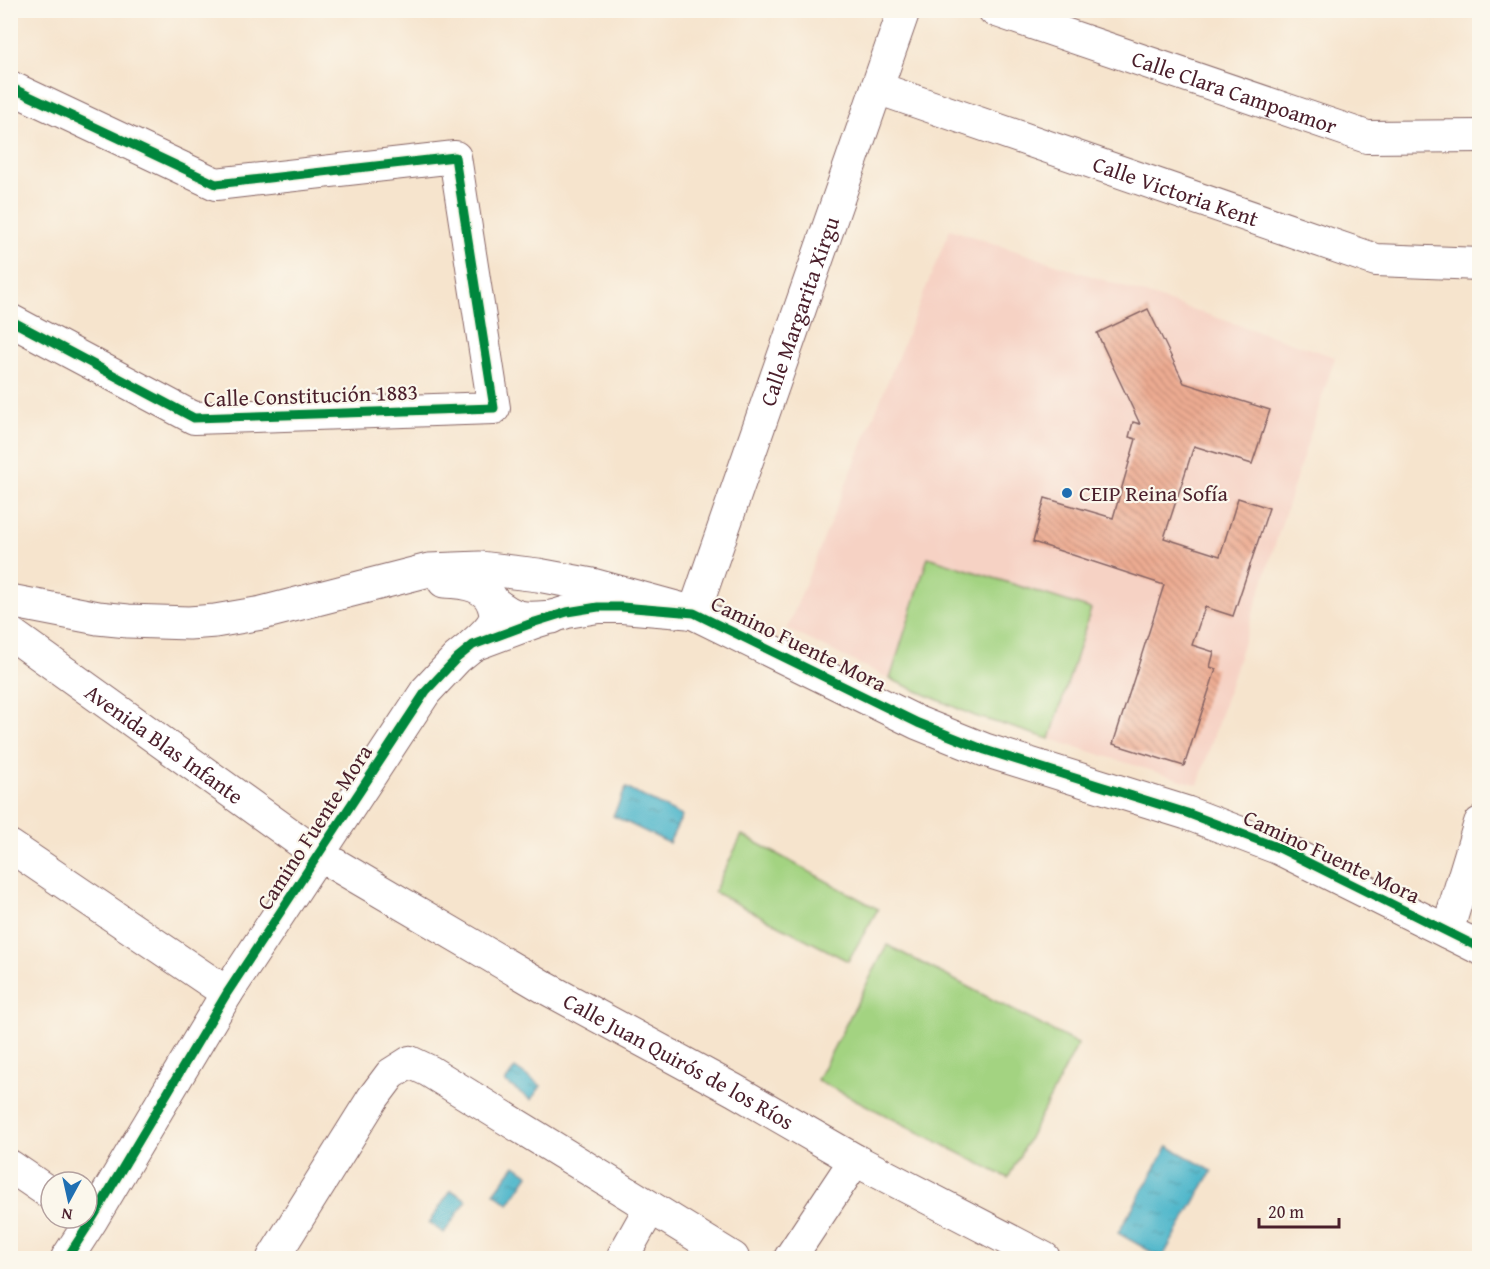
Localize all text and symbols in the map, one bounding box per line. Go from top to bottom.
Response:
street label: Calle Clara Campoamor [1128,42,1341,142]
street label: Calle Victoria Kent [1089,148,1263,234]
street label: Calle Margarita Xirgu [751,212,847,410]
street label: Calle Constitución 1883 [203,375,419,415]
place label: CEIP Reina Sofía [1079,477,1228,509]
marker: CEIP Reina Sofía [1060,486,1074,500]
street label: Camino Fuente Mora [706,587,893,700]
street label: Avenida Blas Infante [78,676,250,812]
street label: Camino Fuente Mora [248,737,380,916]
street label: Camino Fuente Mora [1238,801,1426,911]
street label: Calle Juan Quirós de los Ríos [558,985,800,1137]
north arrow [39,1170,99,1230]
scale bar [1259,1191,1338,1229]
text: 20 m [1268,1198,1304,1225]
text: N [60,1202,74,1227]

